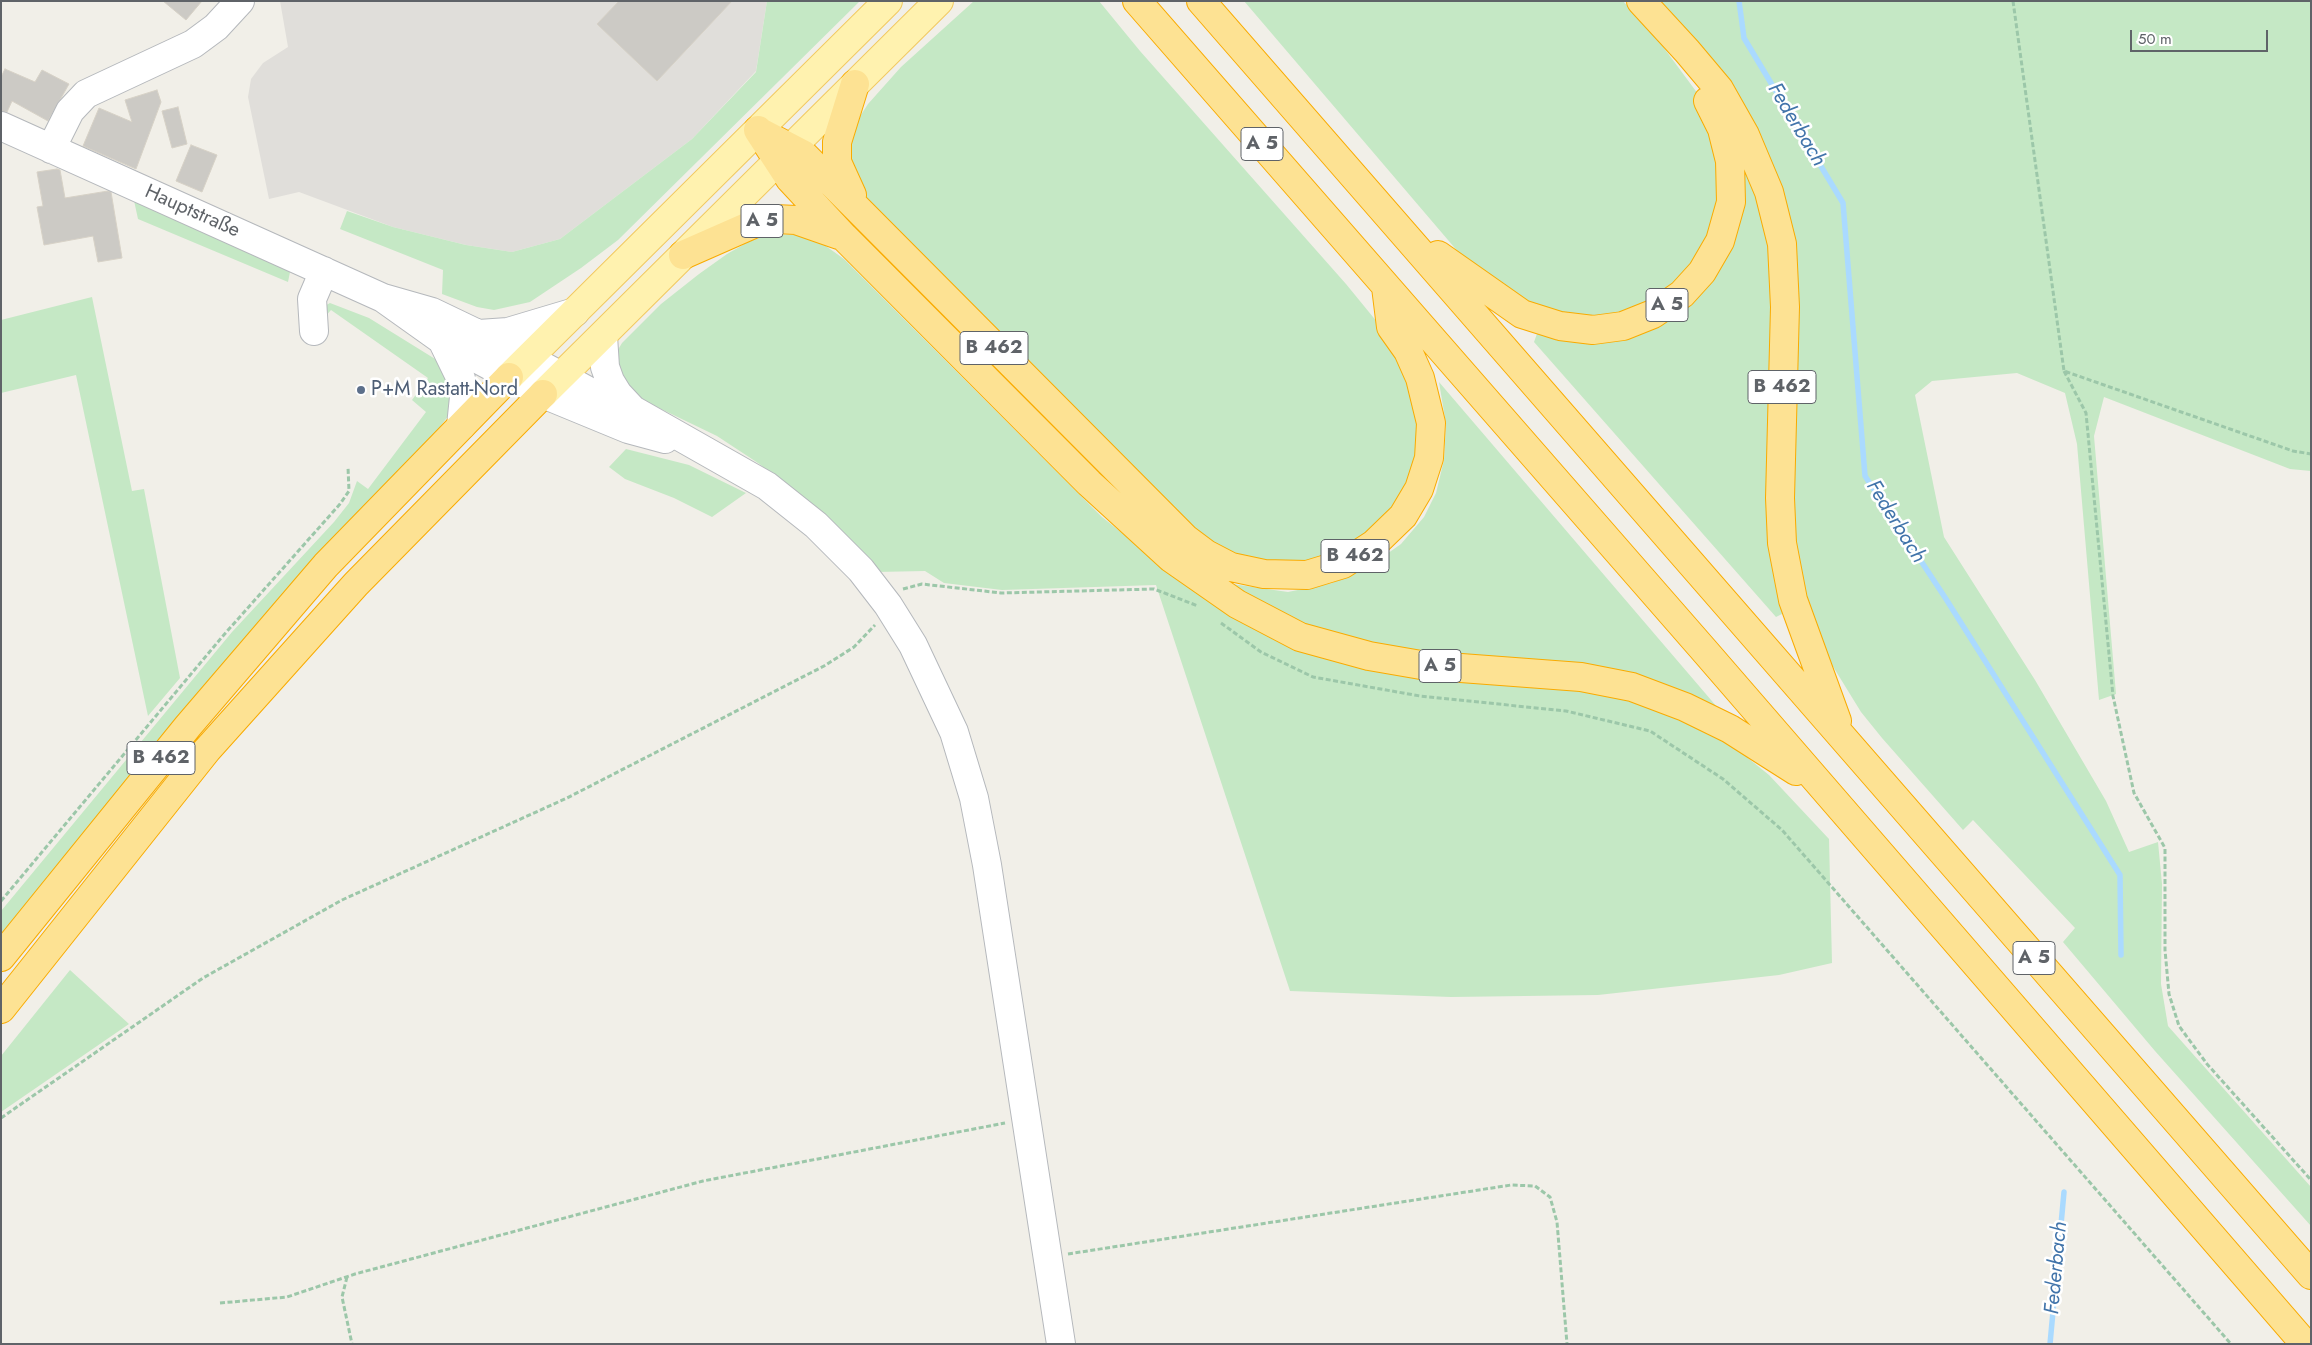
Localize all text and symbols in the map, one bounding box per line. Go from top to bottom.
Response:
scale bar [2132,20,2270,52]
text: 50 m [2138,28,2172,50]
water label: Federbach [1761,79,1831,171]
road number: A 5 [1241,128,1283,160]
street label: Hauptstraße [141,180,243,244]
road number: A 5 [741,205,783,238]
road number: A 5 [1646,288,1688,322]
road number: B 462 [960,332,1028,364]
road number: B 462 [1748,371,1816,404]
place label: P+M Rastatt-Nord [371,378,518,402]
marker: P+M Rastatt-Nord [355,384,367,396]
water label: Federbach [1860,476,1930,568]
road number: B 462 [1321,540,1389,572]
road number: A 5 [1419,649,1461,682]
road number: B 462 [127,741,195,774]
road number: A 5 [2013,941,2055,974]
water label: Federbach [2040,1221,2074,1315]

